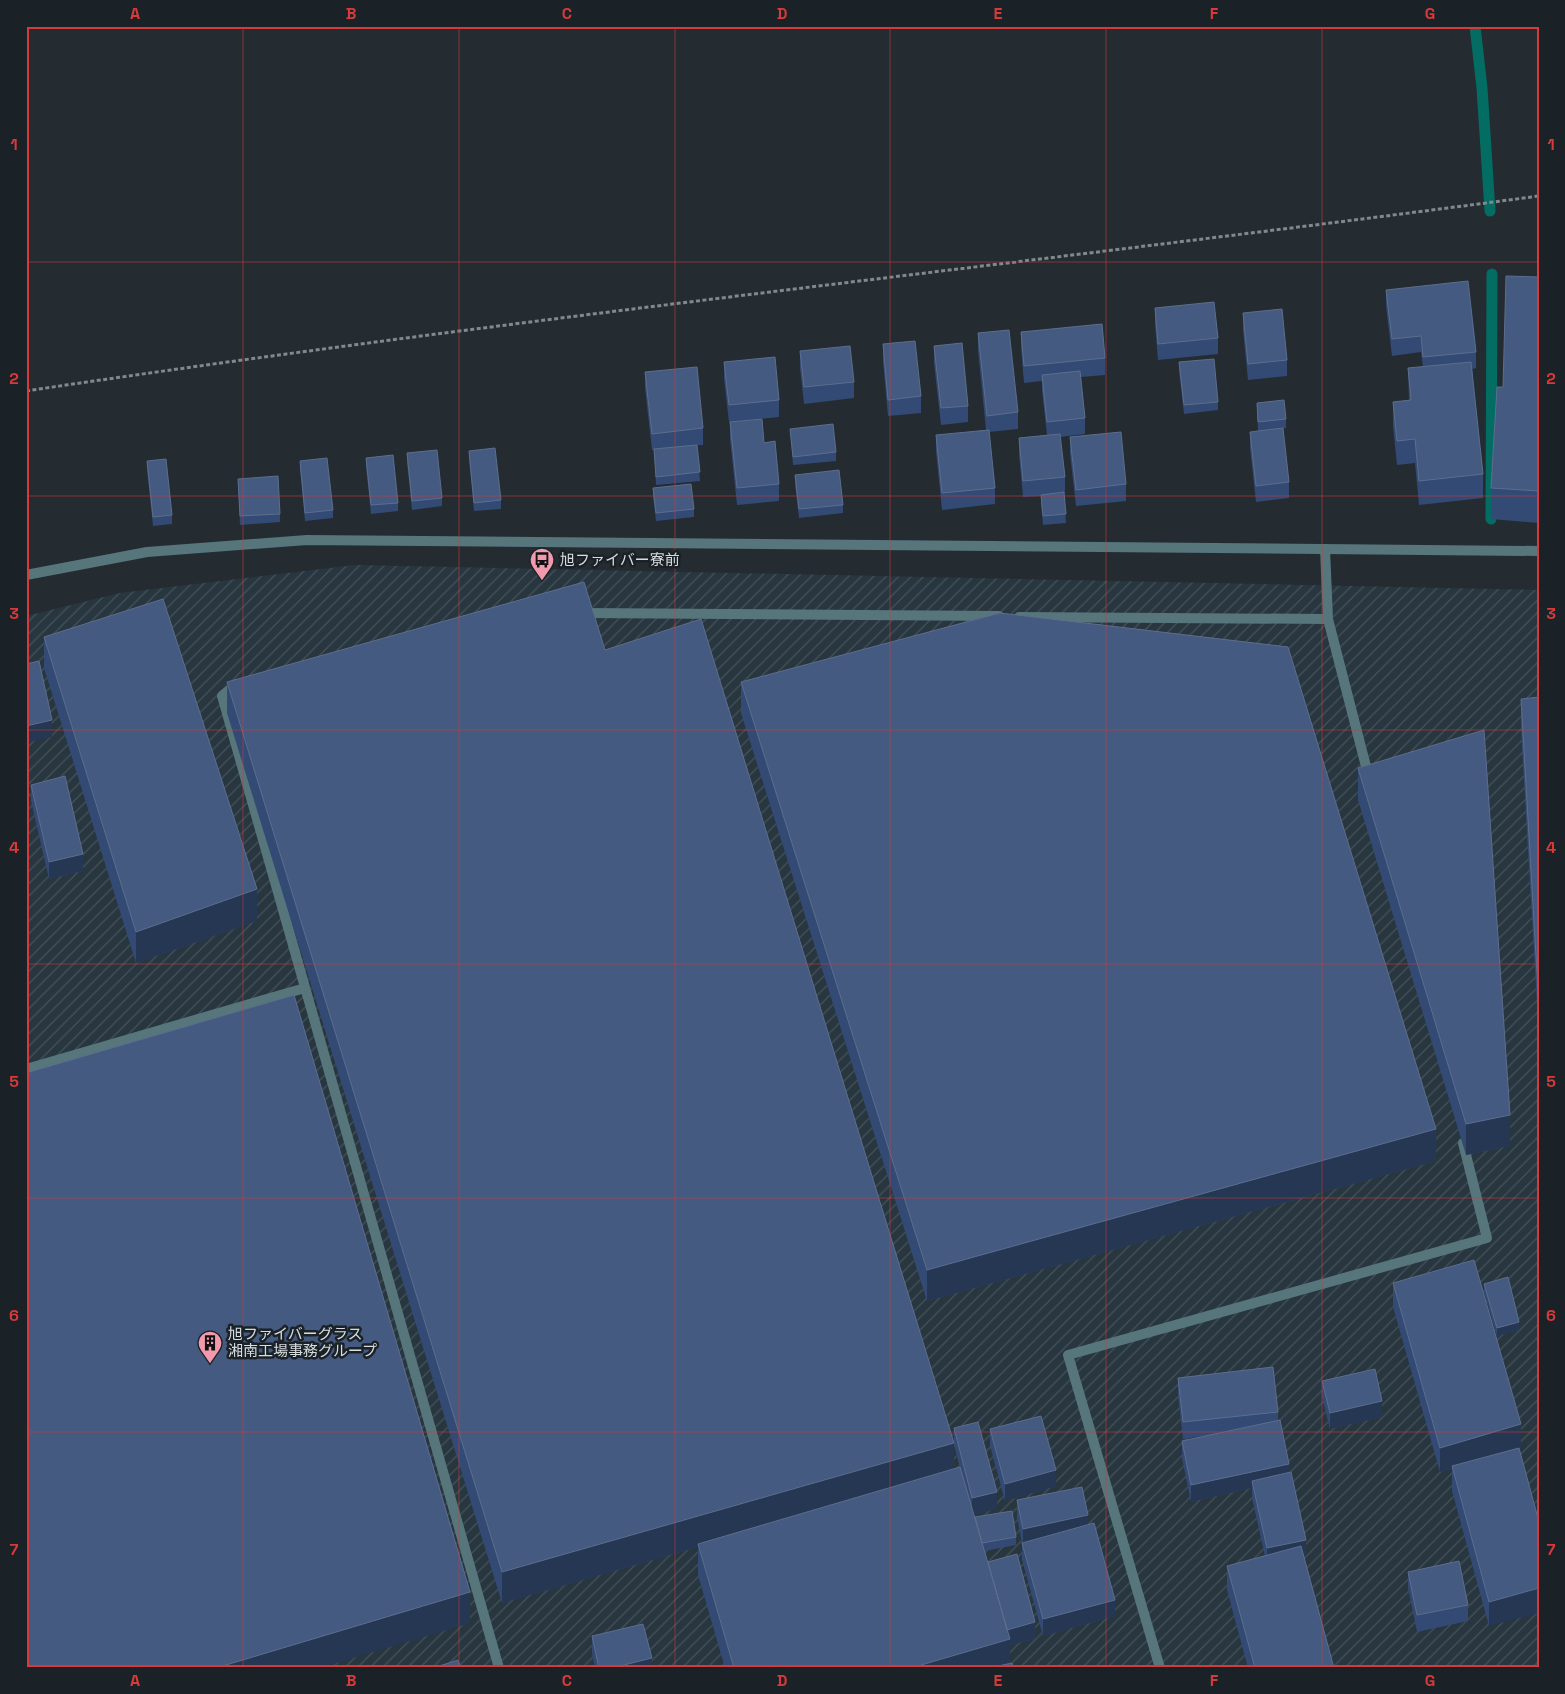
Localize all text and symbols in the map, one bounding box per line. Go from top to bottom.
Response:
text: A [130,3,140,24]
text: B [346,3,356,24]
text: C [562,3,572,24]
text: D [777,3,787,24]
text: E [994,3,1003,24]
text: F [1210,3,1219,24]
text: G [1425,3,1435,24]
text: 1 [10,134,18,155]
text: 1 [1547,134,1555,155]
text: 2 [9,368,19,389]
text: 2 [1546,368,1556,389]
bus stop icon: 旭ファイバー寮前 [529,547,555,581]
place label: 旭ファイバー寮前 [560,550,680,569]
text: 3 [9,603,19,624]
text: 3 [1546,603,1556,624]
text: 4 [9,837,19,858]
text: 4 [1546,837,1556,858]
text: 5 [9,1071,19,1092]
text: 5 [1546,1071,1556,1092]
text: 6 [9,1305,19,1326]
text: 6 [1546,1305,1556,1326]
place label: 旭ファイバーグラス 湘南工場事務グループ [228,1324,377,1360]
building icon: 旭ファイバーグラス 湘南工場事務グループ [197,1330,223,1364]
text: 7 [10,1539,19,1560]
text: 7 [1547,1539,1556,1560]
text: A [130,1670,140,1691]
text: B [346,1670,356,1691]
text: C [562,1670,572,1691]
text: D [777,1670,787,1691]
text: E [994,1670,1003,1691]
text: F [1210,1670,1219,1691]
text: G [1425,1670,1435,1691]

